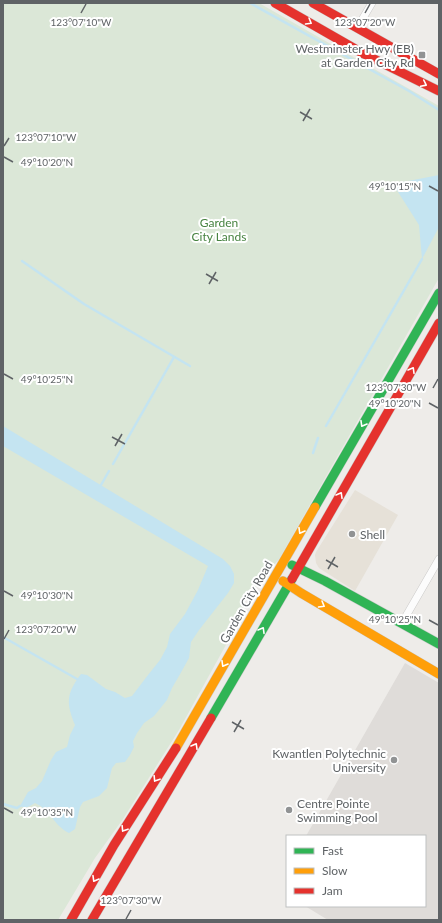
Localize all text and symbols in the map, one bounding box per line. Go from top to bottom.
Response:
text: 123°07'10"W [51,16,112,28]
text: 123°07'20"W [335,16,396,28]
one-way arrow [305,18,312,25]
place label: Westminster Hwy (EB) at Garden City Rd [295,41,414,70]
marker: Westminster Hwy (EB) at Garden City Rd [417,50,427,60]
one-way arrow [419,79,427,87]
text: 123°07'10"W [16,131,77,143]
text: 49°10'20"N [21,156,73,168]
text: 49°10'15"N [369,180,421,192]
park label: Garden City Lands [192,215,246,244]
one-way arrow [407,367,414,374]
text: 49°10'25"N [21,373,73,385]
text: 123°07'30"W [366,381,427,393]
text: 49°10'20"N [369,397,421,409]
one-way arrow [361,420,368,427]
one-way arrow [336,492,343,499]
one-way arrow [298,527,305,535]
place label: Shell [360,527,385,542]
marker: Shell [347,529,357,539]
street label: Garden City Road [216,558,276,646]
text: 49°10'30"N [21,589,73,601]
one-way arrow [318,601,325,608]
text: 49°10'25"N [369,613,421,625]
text: 123°07'20"W [16,623,77,635]
one-way arrow [258,627,265,635]
one-way arrow [222,660,229,667]
one-way arrow [190,743,197,750]
place label: Kwantlen Polytechnic University [272,746,387,775]
marker: Kwantlen Polytechnic University [389,755,399,765]
one-way arrow [153,775,161,782]
place label: Centre Pointe Swimming Pool [297,796,378,825]
marker: Centre Pointe Swimming Pool [284,805,294,815]
text: 49°10'35"N [21,806,73,818]
one-way arrow [122,825,129,832]
legend [286,835,426,907]
text: Fast [322,843,344,858]
text: Slow [322,863,348,878]
one-way arrow [92,875,99,882]
text: Jam [322,883,343,898]
text: 123°07'30"W [101,894,162,906]

